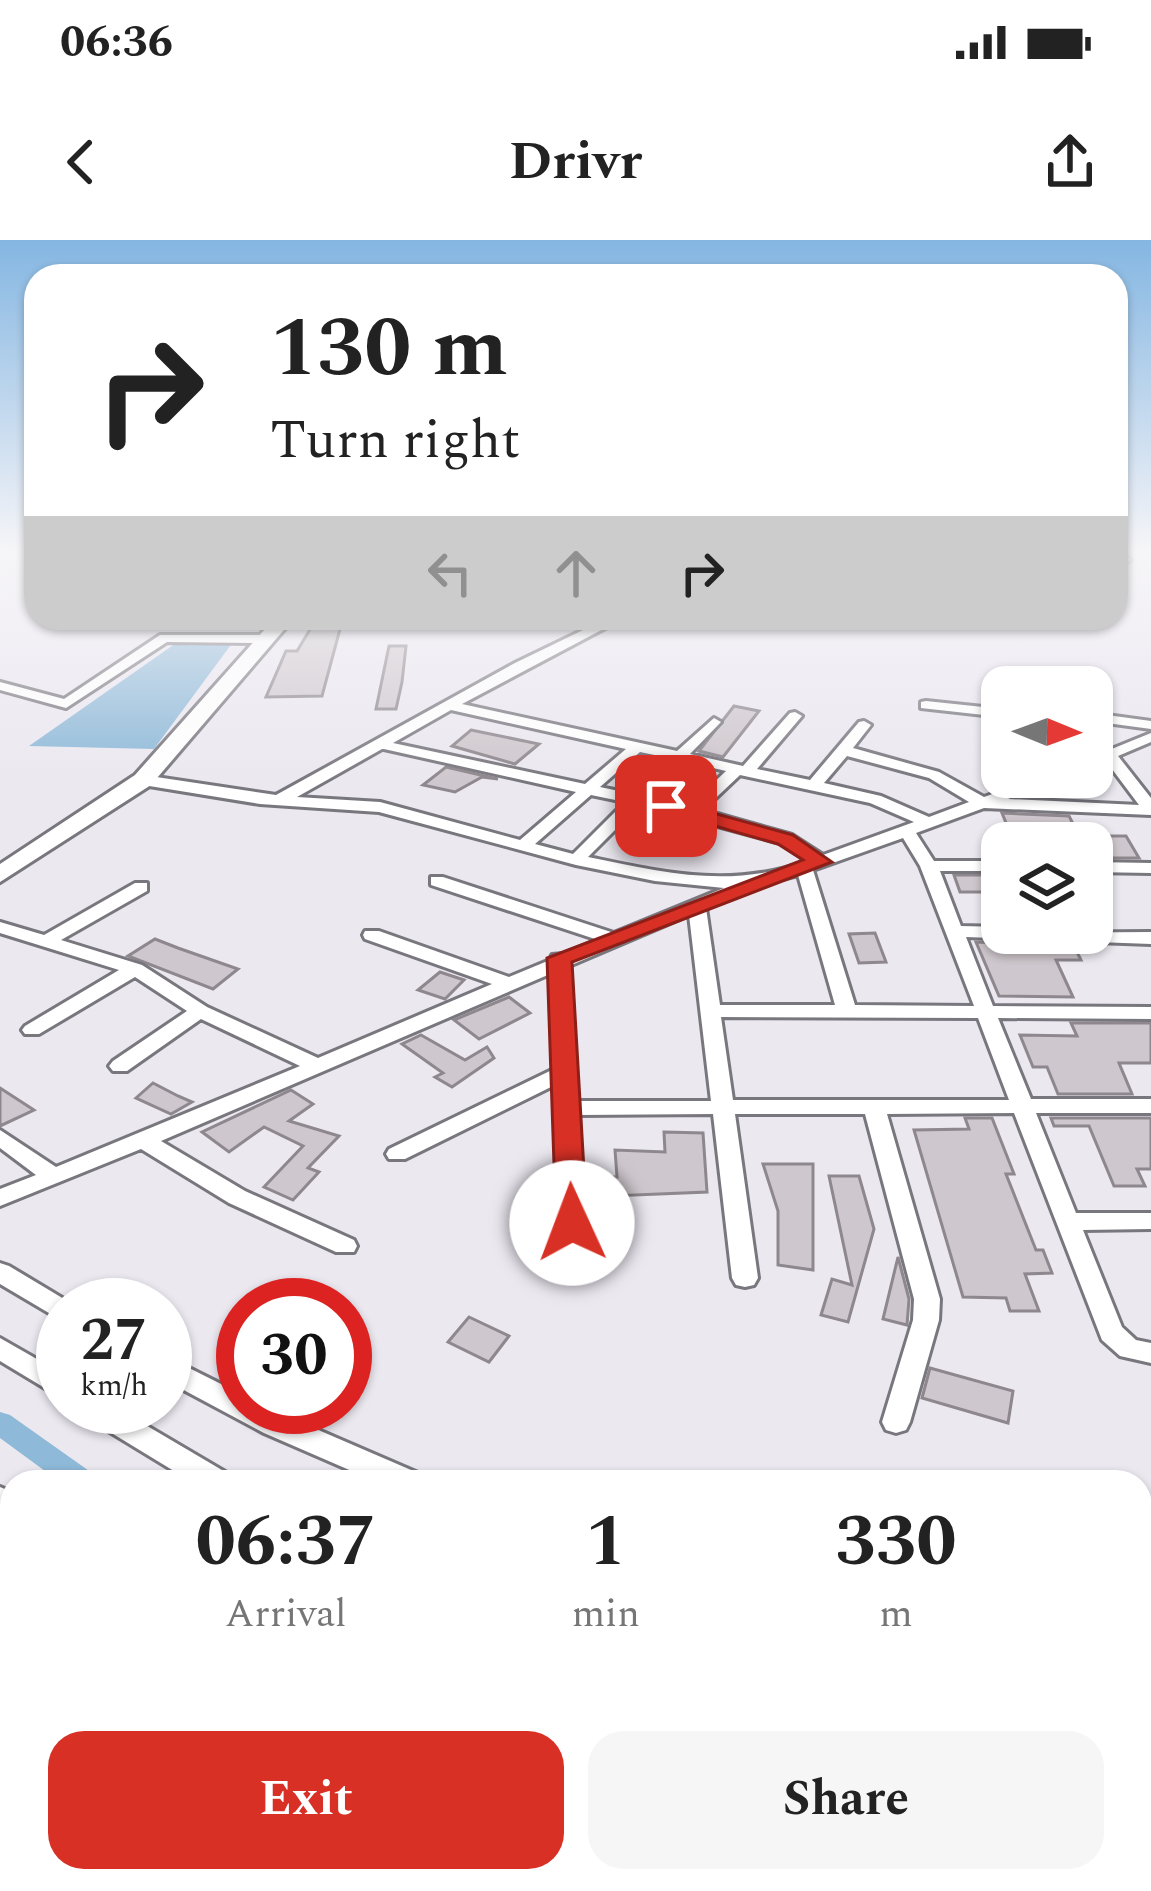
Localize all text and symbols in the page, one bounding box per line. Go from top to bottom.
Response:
text: 06:36 [60,8,173,77]
text: Drivr [509,121,642,203]
icon: back [48,129,114,195]
icon: share [1037,129,1103,195]
text: 130 m [270,285,508,413]
icon: right [72,312,228,468]
text: Turn right [270,400,520,482]
icon: left [417,540,483,606]
icon: ahead [543,540,609,606]
icon: right [669,540,735,606]
north arrow [981,666,1113,798]
map controls [981,666,1113,954]
pin [615,755,717,857]
icon: arrive [633,773,699,839]
button: layers [981,822,1113,954]
position arrow [509,1160,635,1286]
speed limit sign: 30 [216,1278,372,1434]
text: 27 [80,1295,148,1387]
text: km/h [80,1363,148,1409]
text: 06:37 [195,1488,376,1597]
text: 1 [586,1488,626,1597]
text: 330 [835,1488,957,1597]
text: Arrival [225,1585,347,1644]
text: min [572,1585,640,1644]
text: m [879,1585,913,1644]
button: Exit [48,1731,564,1869]
button: Share [588,1731,1104,1869]

